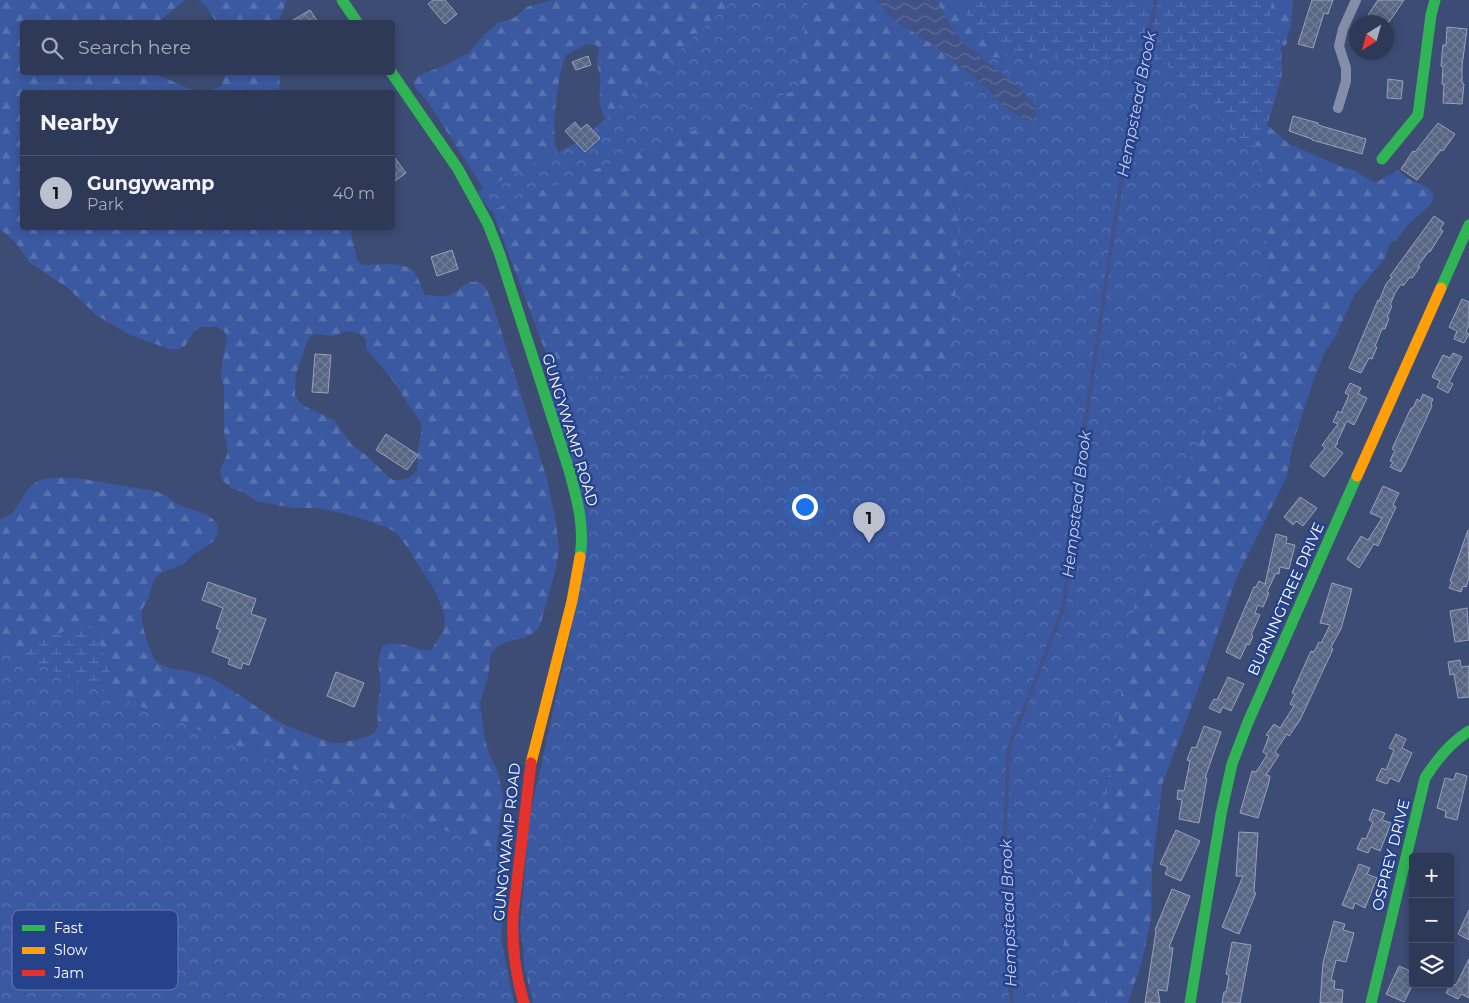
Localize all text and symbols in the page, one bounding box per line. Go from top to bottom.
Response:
north arrow [1349,15,1394,60]
search box [20,20,395,75]
water label: Hempstead Brook [1113,28,1160,179]
icon: search [38,34,66,62]
text: Search here [78,36,191,59]
text: Nearby [40,110,119,135]
text: Gungywamp [87,172,214,195]
text: 1 [53,184,59,203]
text: 40 m [333,184,375,203]
text: Park [87,195,124,214]
street label: GUNGYWAMP ROAD [538,351,603,509]
water label: Hempstead Brook [1058,428,1095,579]
your location [792,494,818,520]
pin: 1 [853,502,885,543]
street label: BURNINGTREE DRIVE [1243,519,1328,678]
street label: GUNGYWAMP ROAD [489,762,524,922]
street label: OSPREY DRIVE [1367,797,1414,913]
water label: Hempstead Brook [996,837,1021,987]
map controls [1409,853,1454,988]
button: + [1409,853,1454,898]
button: − [1409,898,1454,943]
legend [12,910,178,990]
text: Fast [54,919,84,937]
text: Slow [54,941,88,959]
button: layers [1409,943,1454,988]
text: Jam [53,964,84,982]

